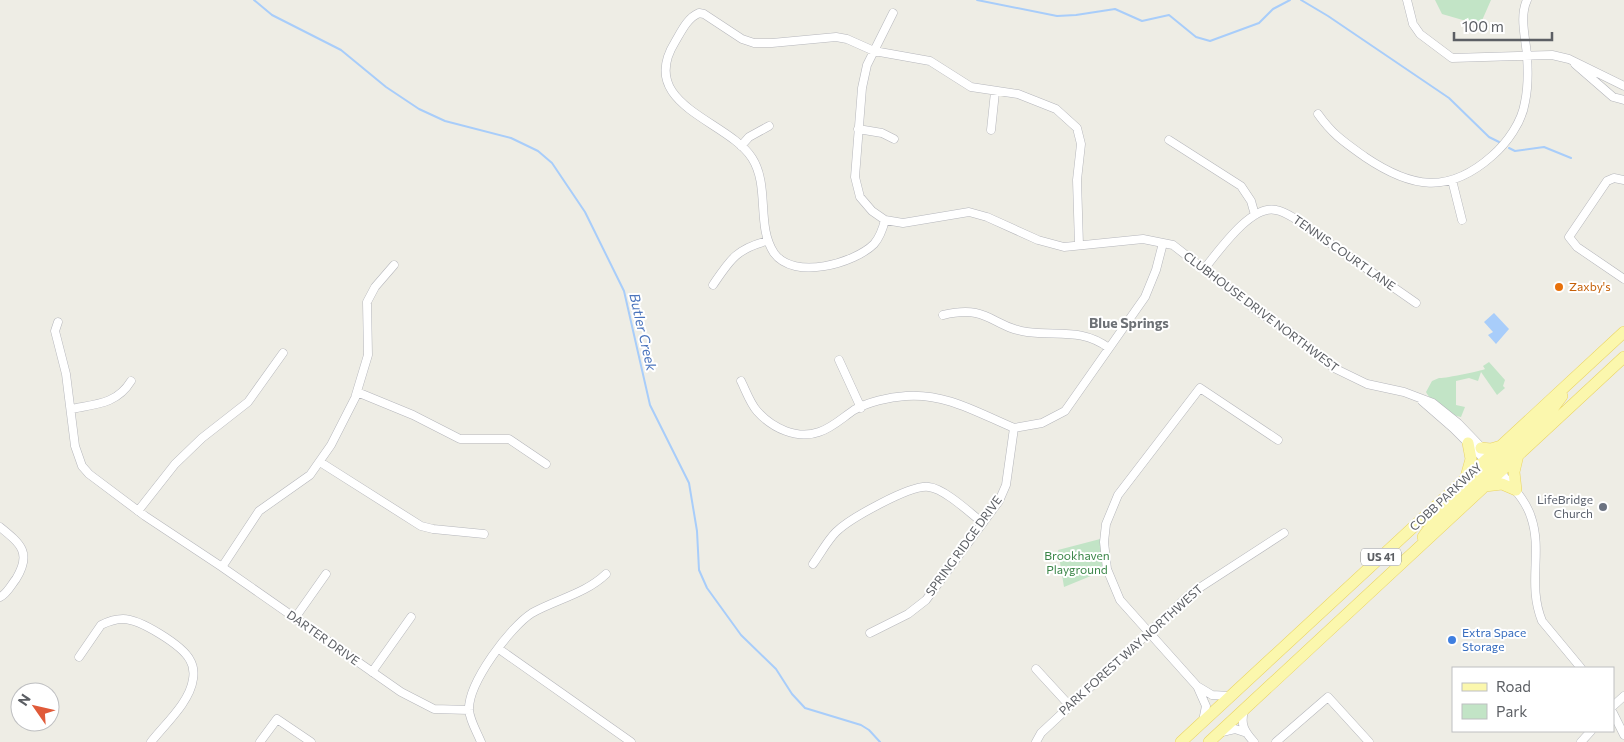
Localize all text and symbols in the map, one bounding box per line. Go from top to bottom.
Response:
scale bar [1454,10,1552,42]
text: 100 m [1462,17,1504,35]
street label: TENNIS COURT LANE [1291,212,1398,293]
street label: CLUBHOUSE DRIVE NORTHWEST [1181,248,1342,374]
place label: Zaxby's [1569,279,1611,293]
marker: Zaxby's [1553,281,1565,293]
water label: Butler Creek [626,291,661,373]
district label: Blue Springs [1089,314,1169,331]
street label: COBB PARKWAY [1406,459,1484,533]
place label: LifeBridge Church [1537,492,1593,520]
street label: SPRING RIDGE DRIVE [922,493,1004,598]
marker: LifeBridge Church [1597,501,1609,513]
park label: Brookhaven Playground [1044,548,1110,576]
road number: US 41 [1361,548,1401,566]
street label: PARK FOREST WAY NORTHWEST [1056,581,1205,717]
street label: DARTER DRIVE [285,607,363,667]
place label: Extra Space Storage [1462,625,1526,653]
marker: Extra Space Storage [1446,634,1458,646]
legend [1452,667,1614,732]
text: Road [1496,677,1531,695]
north arrow [10,682,60,732]
text: N [14,690,34,709]
text: Park [1496,702,1527,720]

